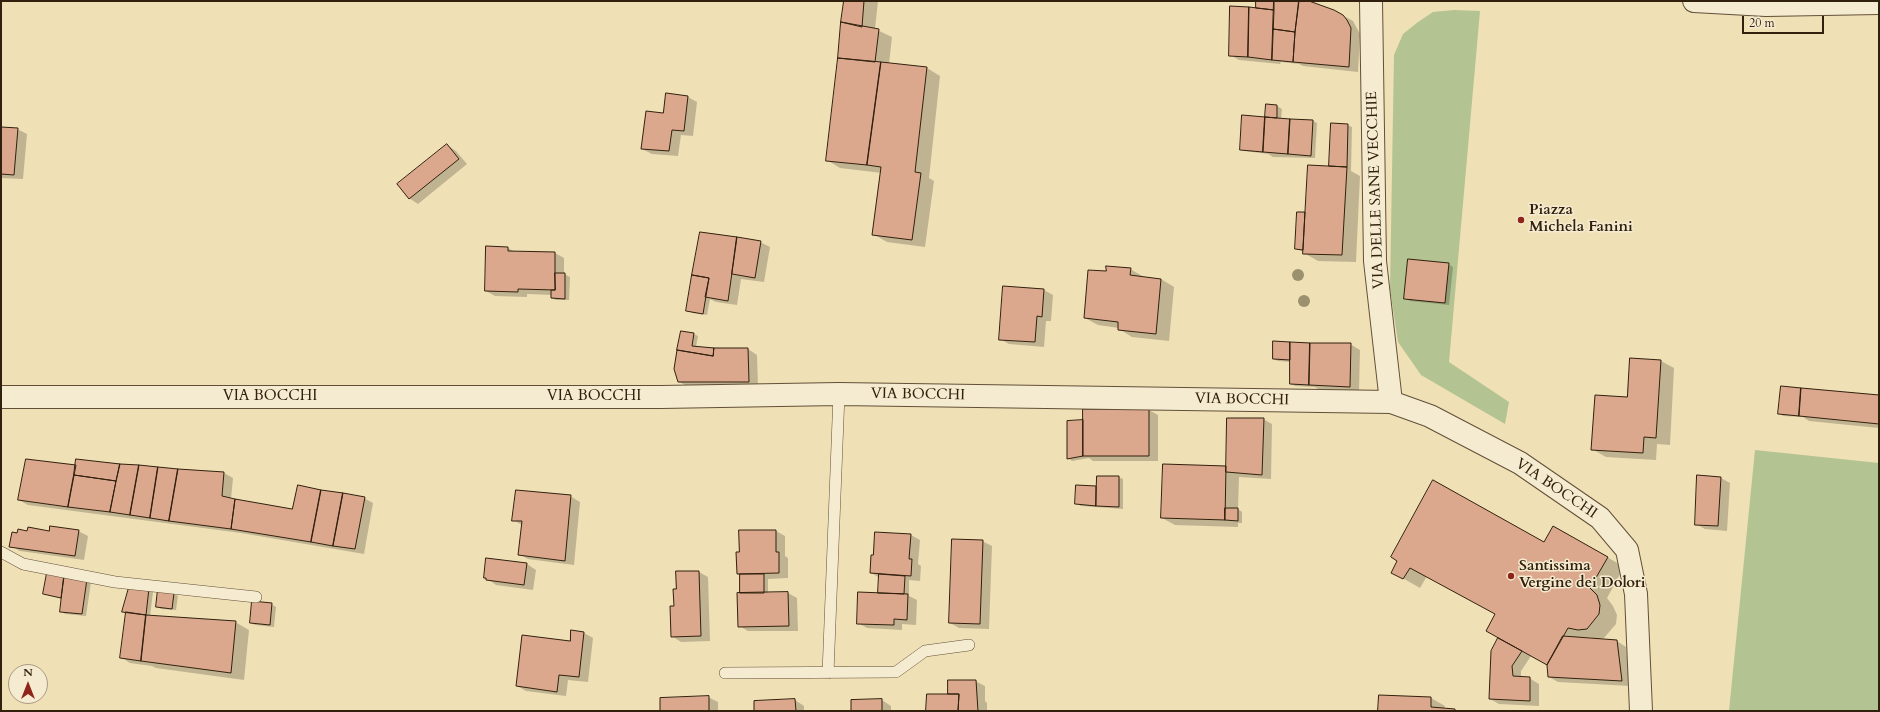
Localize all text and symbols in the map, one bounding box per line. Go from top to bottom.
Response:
scale bar [1744,8,1826,34]
text: 20 m [1749,15,1775,31]
street label: VIA DELLE SANE VECCHIE [1364,91,1388,289]
place label: Piazza Michela Fanini [1529,202,1633,237]
marker: Piazza Michela Fanini [1516,215,1526,225]
street label: VIA BOCCHI [871,385,965,405]
street label: VIA BOCCHI [223,388,317,406]
street label: VIA BOCCHI [547,388,641,406]
street label: VIA BOCCHI [1195,390,1289,410]
street label: VIA BOCCHI [1512,455,1600,523]
place label: Santissima Vergine dei Dolori [1519,558,1646,593]
marker: Santissima Vergine dei Dolori [1506,571,1516,581]
north arrow [8,664,48,704]
text: N [23,665,33,680]

